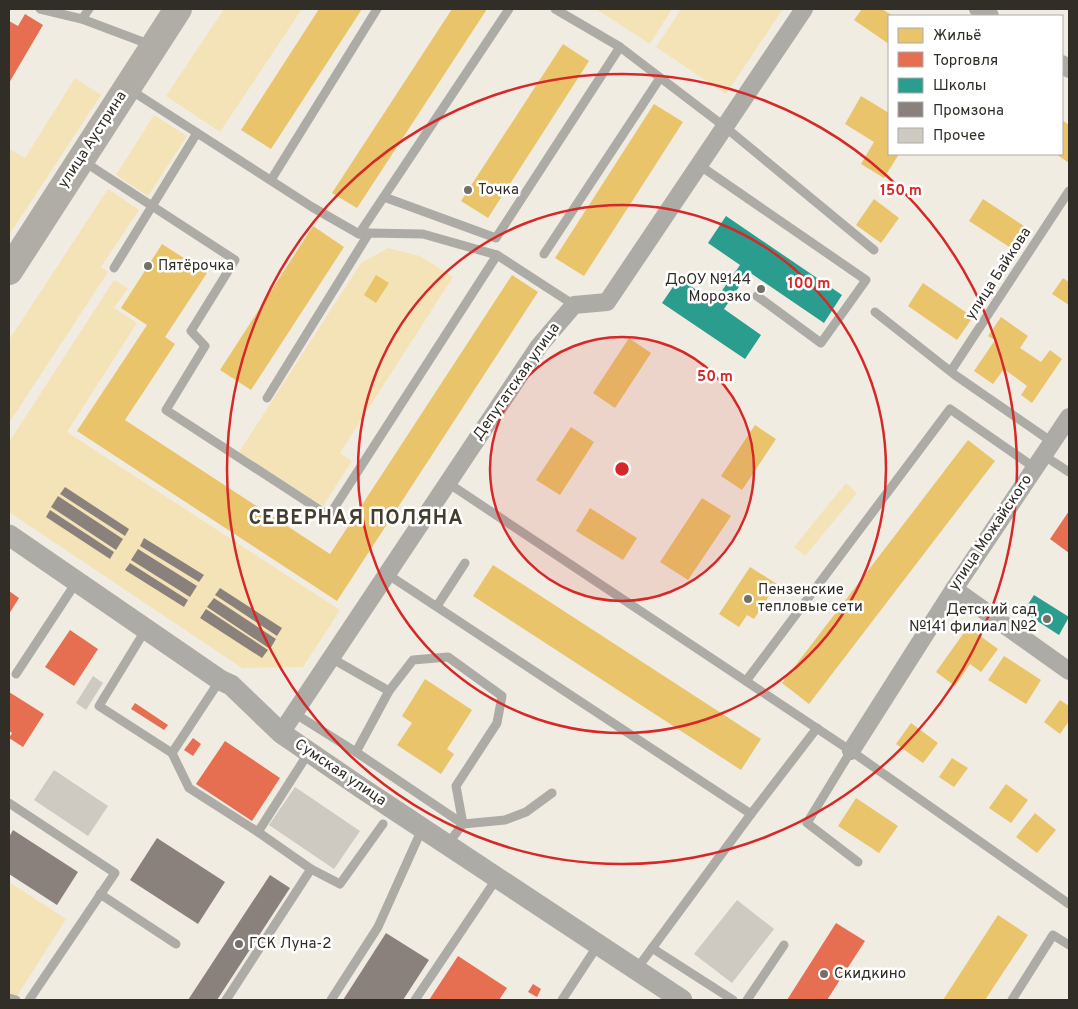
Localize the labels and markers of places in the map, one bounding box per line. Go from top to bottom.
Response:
place label: Точка [478,181,519,200]
marker: Точка [462,184,474,196]
place label: Пятёрочка [158,257,234,276]
marker: Пятёрочка [142,260,154,272]
place label: ДоОУ №144 Морозко [665,271,751,307]
marker: ДоОУ №144 Морозко [755,283,767,295]
centre of rings [613,460,631,478]
place label: Пензенские тепловые сети [758,581,863,617]
marker: Пензенские тепловые сети [742,593,754,605]
place label: Детский сад №141 филиал №2 [909,601,1037,637]
marker: Детский сад №141 филиал №2 [1041,613,1053,625]
place label: ГСК Луна-2 [249,935,332,954]
marker: ГСК Луна-2 [233,938,245,950]
place label: Скидкино [834,965,906,984]
marker: Скидкино [818,968,830,980]

